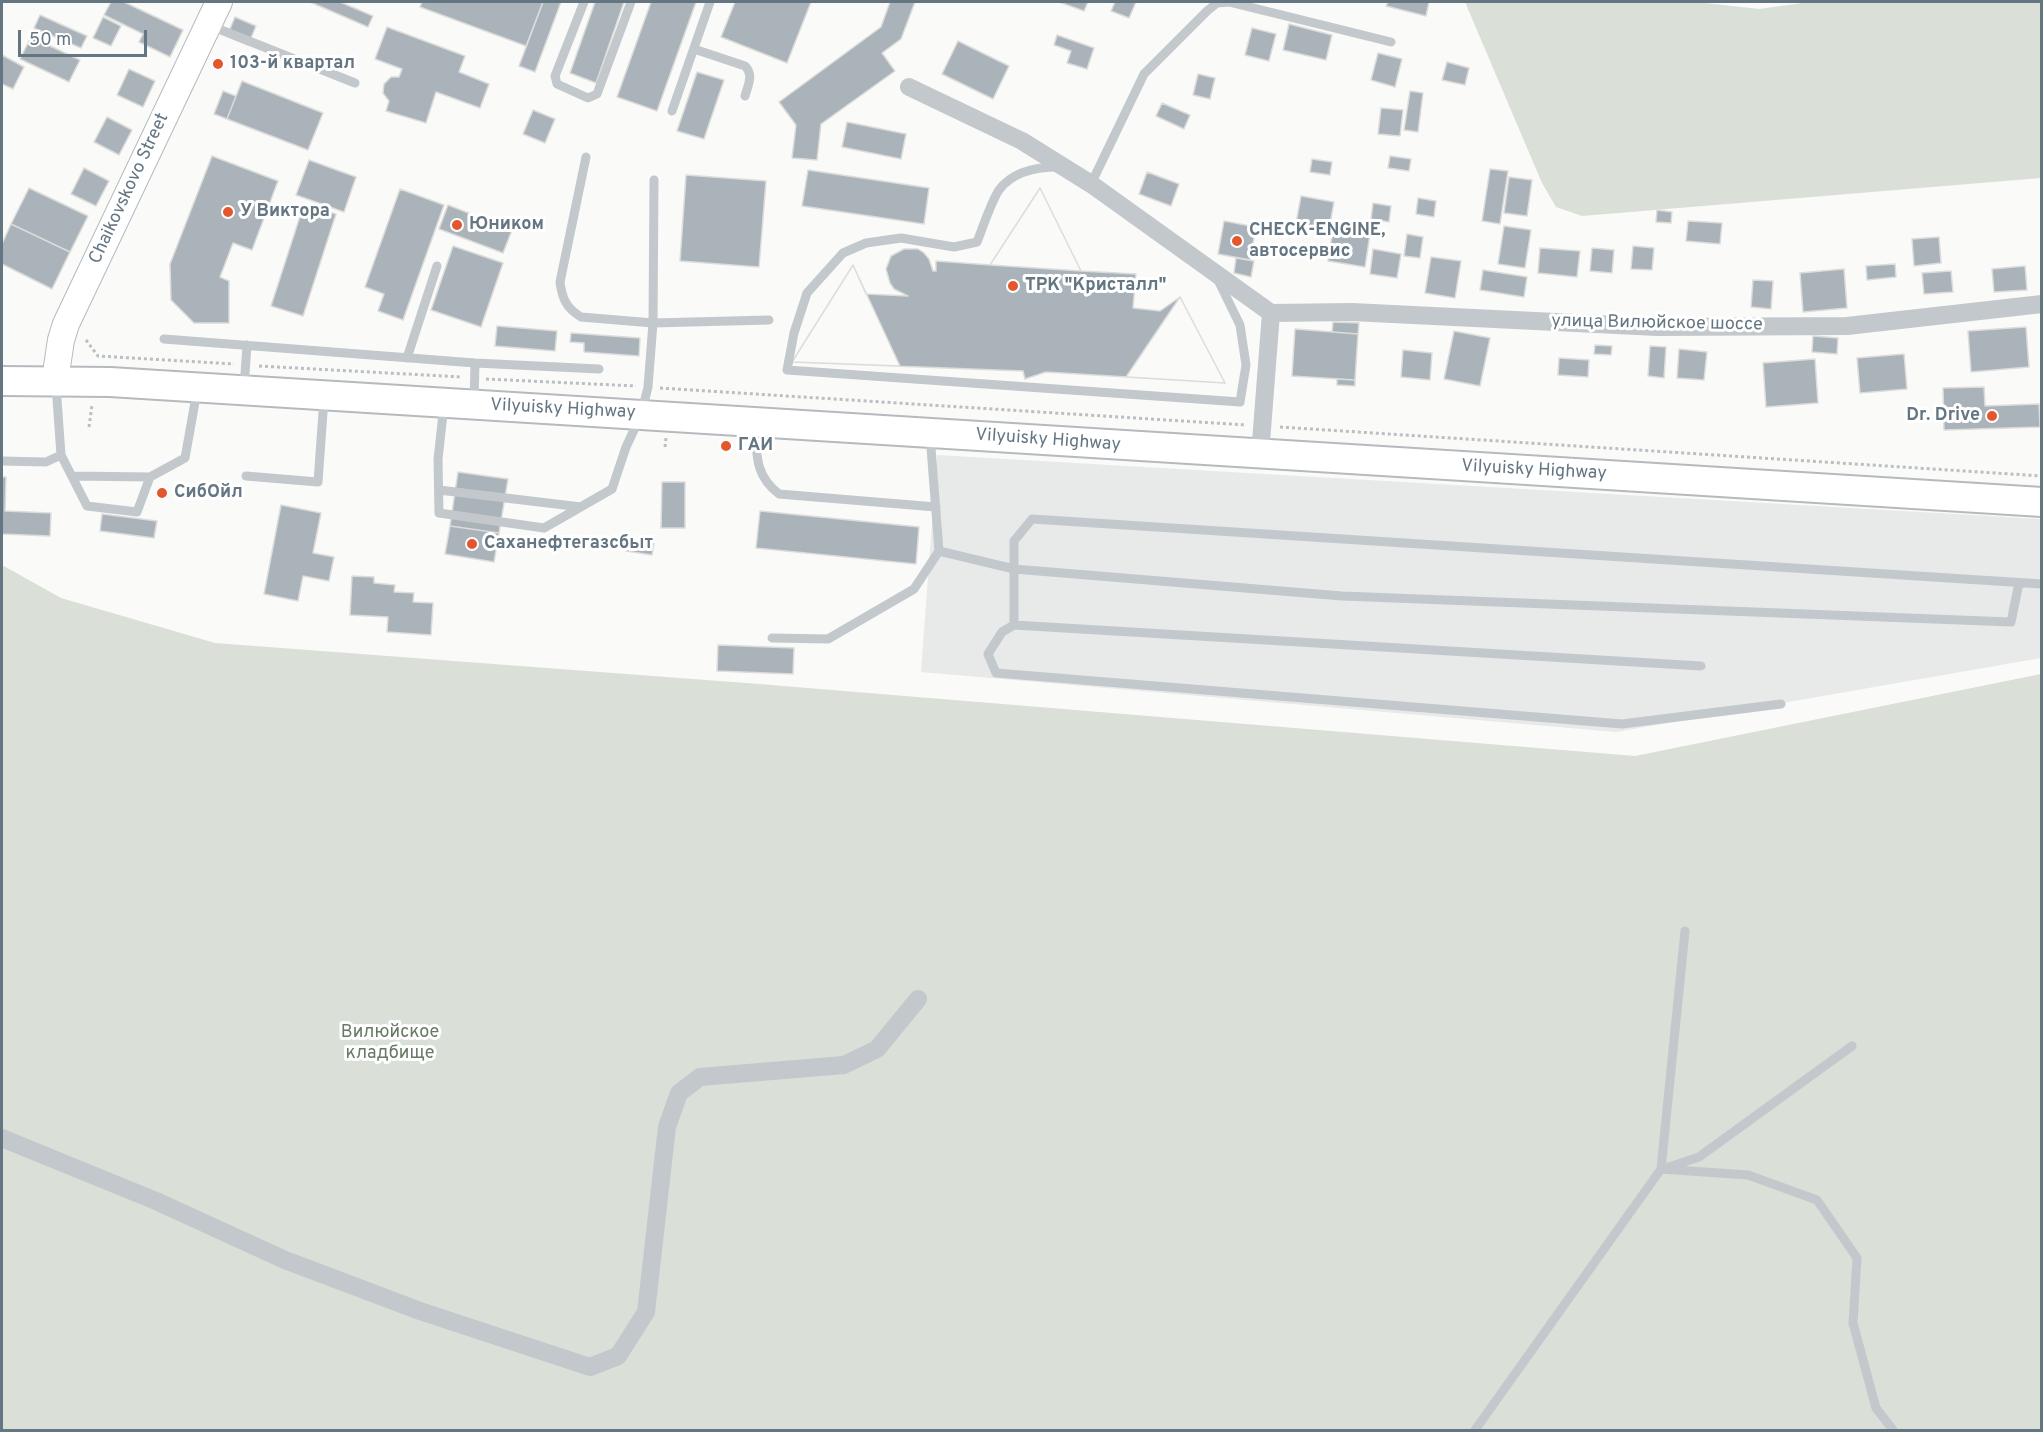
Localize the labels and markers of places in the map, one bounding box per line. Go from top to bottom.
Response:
place label: 103-й квартал [230,53,355,75]
marker: 103-й квартал [211,57,225,71]
place label: У Виктора [240,201,330,223]
marker: У Виктора [221,205,235,219]
place label: Юником [469,214,544,236]
marker: Юником [450,218,464,232]
place label: CHECK-ENGINE, автосервис [1249,220,1386,262]
marker: CHECK-ENGINE, автосервис [1230,234,1244,248]
place label: ТРК "Кристалл" [1025,275,1166,297]
marker: ТРК "Кристалл" [1006,279,1020,293]
place label: Dr. Drive [1906,405,1980,427]
marker: Dr. Drive [1985,409,1999,423]
place label: ГАИ [738,435,773,457]
marker: ГАИ [719,439,733,453]
place label: СибОйл [174,482,243,504]
marker: СибОйл [155,486,169,500]
place label: Саханефтегазсбыт [484,533,653,555]
marker: Саханефтегазсбыт [465,537,479,551]

